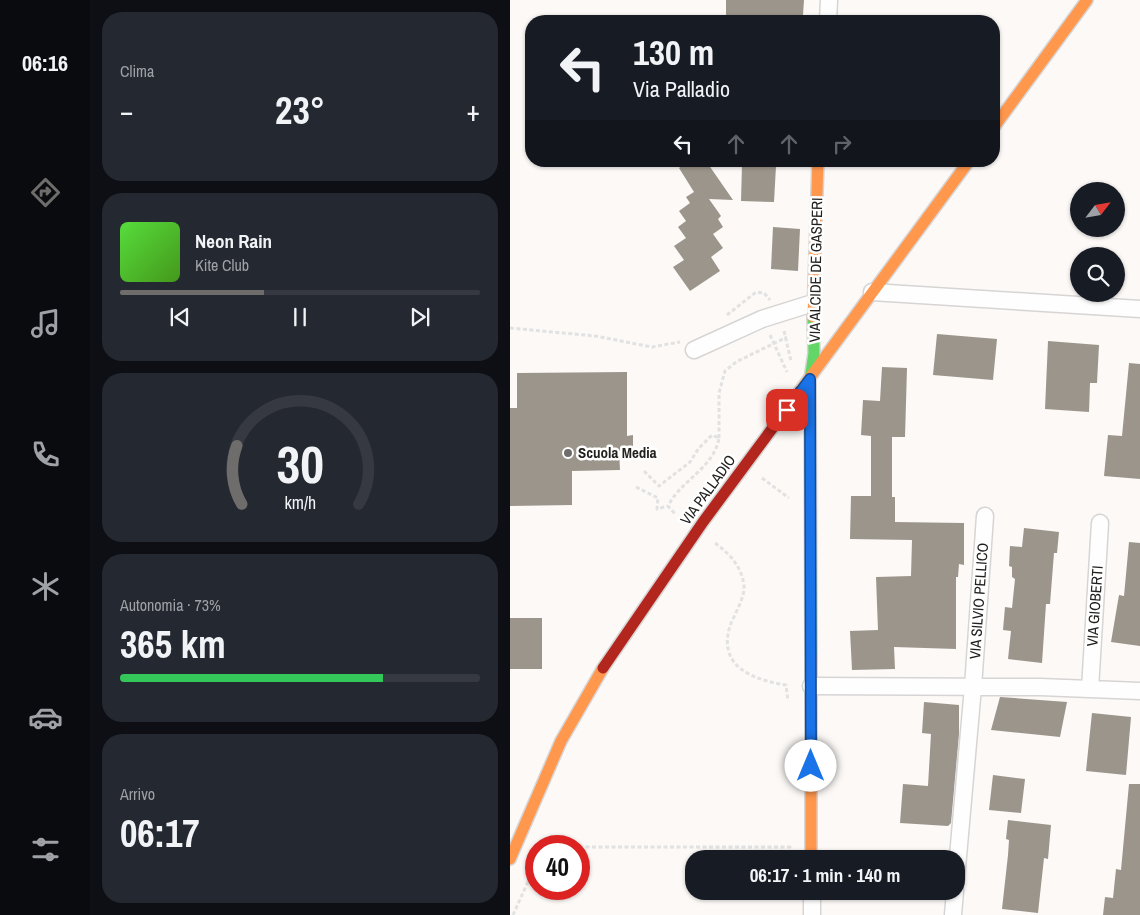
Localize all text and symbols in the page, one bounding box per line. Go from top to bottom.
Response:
text: 130 m [633,29,714,76]
icon: left [550,35,615,100]
text: 06:16 [22,48,68,78]
text: Clima [120,60,154,82]
text: Via Palladio [633,74,730,104]
text: 23° [275,85,325,136]
text: − [120,92,133,130]
text: + [467,92,480,130]
icon: left [669,130,697,158]
icon: ahead [722,130,750,158]
icon: ahead [775,130,803,158]
icon: right [828,130,856,158]
icon: directions [28,175,63,210]
north arrow [1070,182,1125,238]
map controls [1070,182,1125,302]
street label: VIA ALCIDE DE GASPERI [804,197,827,343]
text: Neon Rain [195,228,272,254]
button: search [1070,247,1125,302]
text: Kite Club [195,254,249,276]
icon: previous [166,303,194,331]
icon: pause [286,303,314,331]
icon: next [406,303,434,331]
icon: music [28,306,63,341]
pin [766,389,808,431]
icon: arrive [773,396,801,424]
text: 30 [276,429,324,499]
icon: phone [28,437,63,472]
place label: Scuola Media [578,442,657,463]
marker: Scuola Media [562,447,574,459]
street label: VIA PALLADIO [675,450,740,529]
text: km/h [284,491,316,515]
street label: VIA SILVIO PELLICO [964,542,993,660]
street label: VIA GIOBERTI [1081,565,1108,647]
icon: climate [28,569,63,604]
text: Autonomia · 73% [120,594,221,616]
text: 365 km [120,619,226,670]
icon: car [28,700,63,735]
position arrow [784,739,836,791]
text: Arrivo [120,783,155,805]
text: 06:17 [120,808,200,859]
icon: filters [28,832,63,867]
speed limit sign: 40 [525,835,590,900]
text: 06:17 · 1 min · 140 m [750,862,900,888]

